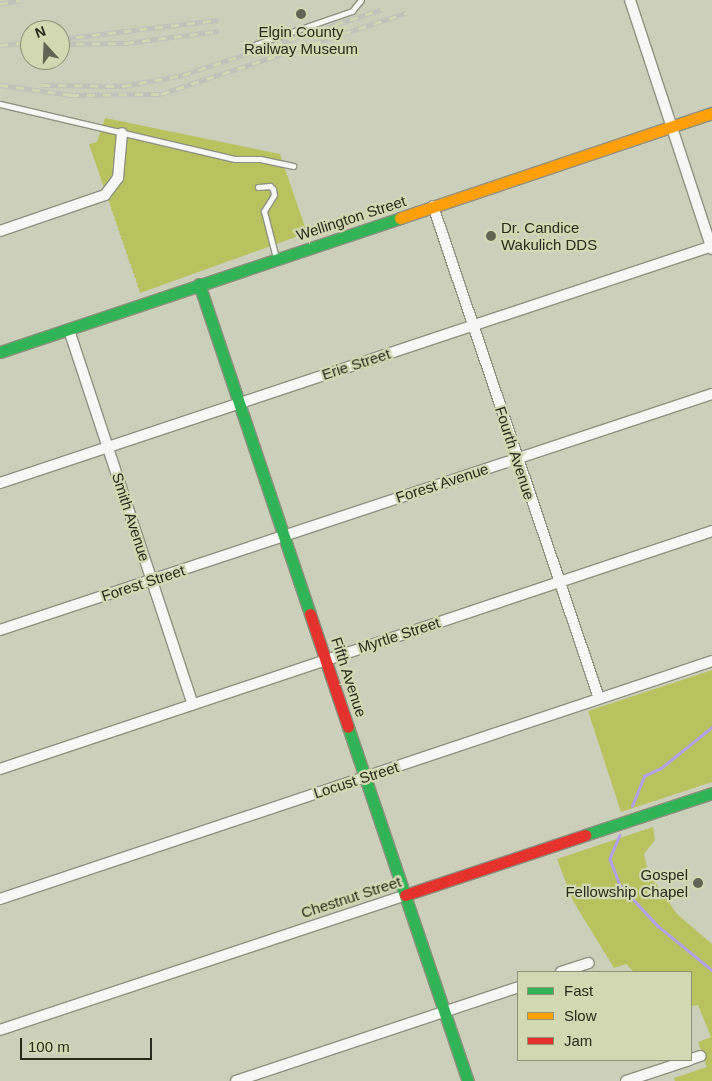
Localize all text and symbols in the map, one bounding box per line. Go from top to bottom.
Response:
marker: Elgin County Railway Museum [295,8,307,20]
north arrow [20,20,70,70]
place label: Elgin County Railway Museum [244,22,358,57]
text: N [33,23,48,41]
street label: Wellington Street [294,192,408,244]
place label: Dr. Candice Wakulich DDS [501,218,597,253]
marker: Dr. Candice Wakulich DDS [485,230,497,242]
street label: Erie Street [320,344,392,384]
street label: Fourth Avenue [491,404,539,502]
street label: Forest Avenue [393,459,491,507]
street label: Smith Avenue [108,470,154,564]
street label: Forest Street [99,561,187,605]
street label: Myrtle Street [356,613,442,657]
street label: Fifth Avenue [327,634,371,720]
street label: Locust Street [311,758,401,802]
place label: Gospel Fellowship Chapel [565,865,688,900]
street label: Chestnut Street [299,872,403,922]
marker: Gospel Fellowship Chapel [692,877,704,889]
legend [517,971,692,1061]
text: Fast [564,982,593,999]
text: Slow [564,1007,597,1024]
scale bar [22,1028,155,1060]
text: Jam [564,1032,592,1049]
text: 100 m [28,1038,70,1055]

